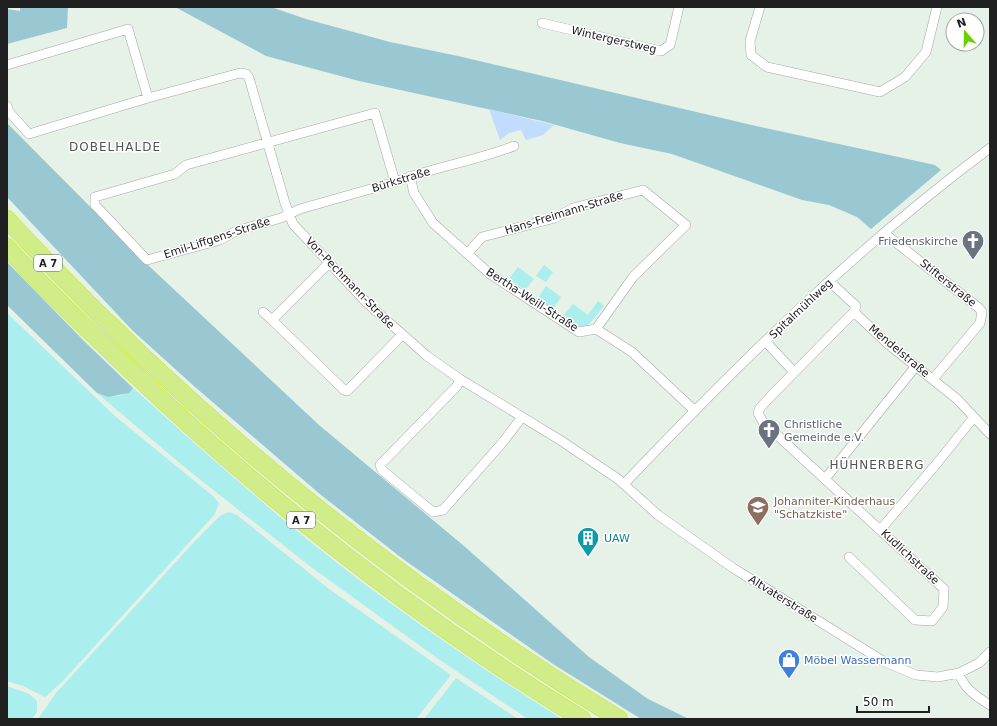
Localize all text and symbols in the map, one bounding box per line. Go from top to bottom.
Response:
north arrow [945,12,985,52]
text: N [955,15,968,31]
street label: Wintergerstweg [570,24,658,56]
district label: DOBELHALDE [69,140,161,154]
street label: Bürkstraße [370,165,432,195]
street label: Hans-Freimann-Straße [503,189,625,237]
street label: Emil-Liffgens-Straße [162,215,272,261]
church icon: Friedenskirche [960,228,986,261]
street label: Von-Pechmann-Straße [303,235,397,332]
place label: Friedenskirche [878,235,958,248]
road number: A 7 [34,255,62,271]
street label: Stifterstraße [917,256,979,310]
street label: Bertha-Weill-Straße [484,265,581,335]
street label: Spitalmühlweg [767,276,835,342]
street label: Mendelstraße [866,322,932,380]
church icon: Christliche Gemeinde e.V. [756,417,782,450]
place label: Christliche Gemeinde e.V. [784,418,864,444]
district label: HÜHNERBERG [829,456,925,472]
school or university icon: Johanniter-Kinderhaus "Schatzkiste" [745,494,771,527]
place label: Johanniter-Kinderhaus "Schatzkiste" [773,495,896,521]
road number: A 7 [287,512,315,528]
building icon: UAW [575,525,601,558]
street label: Kudlichstraße [878,527,942,587]
place label: UAW [604,532,630,545]
street label: Altvaterstraße [746,573,820,625]
shop icon: Möbel Wassermann [776,647,802,680]
place label: Möbel Wassermann [804,654,911,667]
scale bar [857,688,929,714]
text: 50 m [863,695,894,709]

